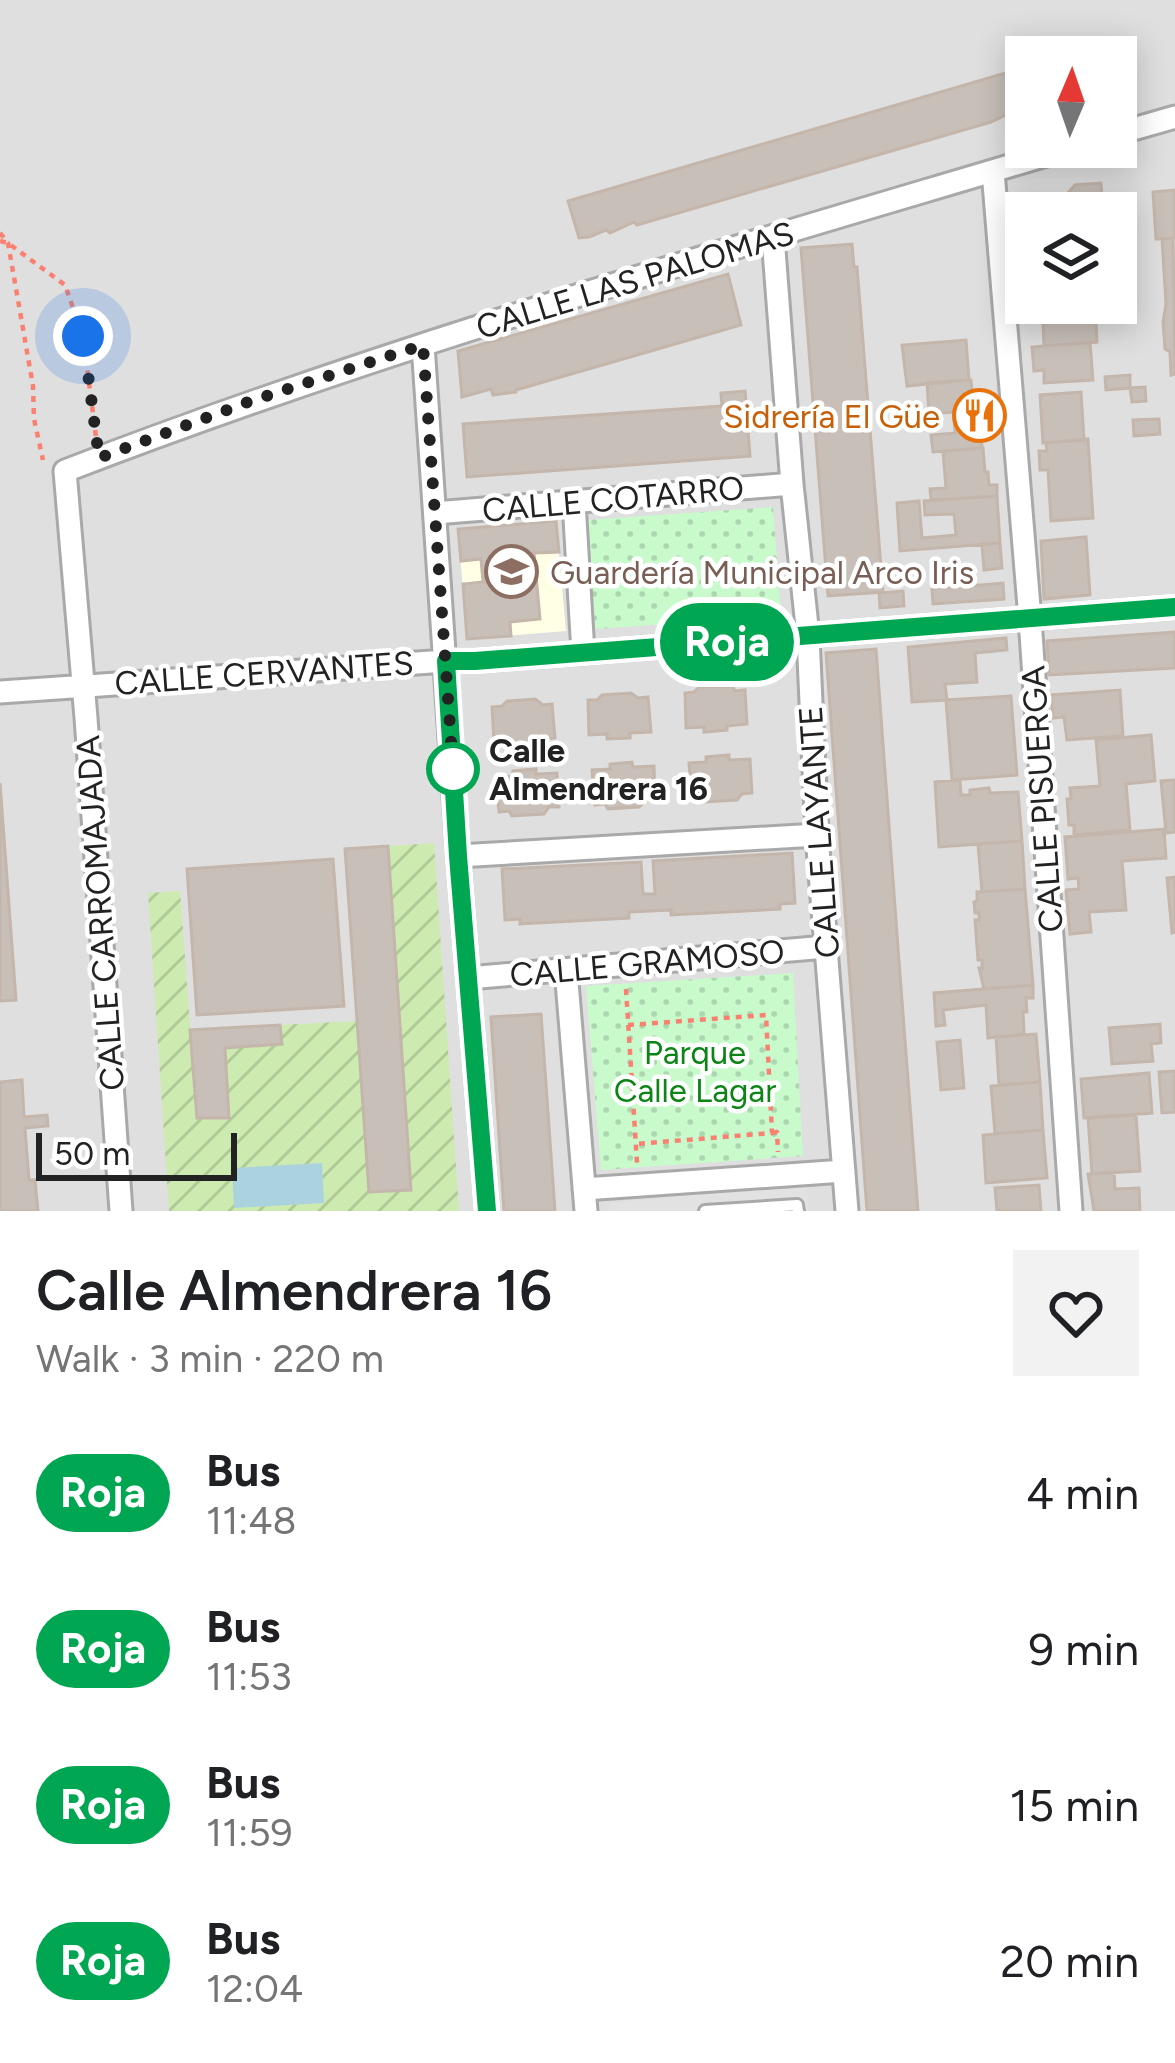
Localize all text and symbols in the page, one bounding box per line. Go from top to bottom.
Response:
north arrow [1005,36,1137,168]
map controls [1005,36,1137,324]
button: layers [1005,192,1137,324]
street label: CALLE LAS PALOMAS [471,213,799,347]
your location [53,306,113,366]
restaurant icon: Sidrería El Güe [951,388,1007,444]
place label: Sidrería El Güe [723,397,940,436]
street label: CALLE COTARRO [481,468,745,530]
school or university icon: Guardería Municipal Arco Iris [483,544,539,600]
place label: Guardería Municipal Arco Iris [550,553,974,592]
line badge: Roja [643,603,811,681]
text: Roja [684,616,770,667]
street label: CALLE CERVANTES [113,643,415,703]
street label: CALLE PISUERGA [1013,664,1071,934]
street label: CALLE LAYANTE [791,705,847,959]
place label: Calle Almendrera 16 [489,731,708,808]
street label: CALLE CARROMAJADA [68,733,132,1092]
marker: Calle Almendrera 16 [428,744,478,794]
street label: CALLE GRAMOSO [508,932,786,994]
park label: Parque Calle Lagar [614,1033,776,1110]
scale bar [36,1127,237,1180]
text: 50 m [54,1134,130,1173]
button: heart [1013,1250,1139,1376]
text: Calle Almendrera 16 [36,1256,552,1324]
text: Walk · 3 min · 220 m [36,1335,384,1382]
text: Bus [206,1443,280,1497]
text: 4 min [1026,1466,1139,1520]
text: Roja [60,1467,146,1518]
text: 11:48 [206,1497,296,1544]
text: Bus [206,1599,280,1653]
text: 9 min [1029,1622,1139,1676]
text: Roja [60,1623,146,1674]
text: 11:53 [206,1653,292,1700]
text: Bus [206,1755,280,1809]
text: 15 min [1010,1778,1139,1832]
text: Roja [60,1779,146,1830]
text: 11:59 [206,1809,293,1856]
text: Bus [206,1911,280,1965]
text: 20 min [1000,1934,1139,1988]
text: Roja [60,1935,146,1986]
text: 12:04 [206,1965,303,2012]

